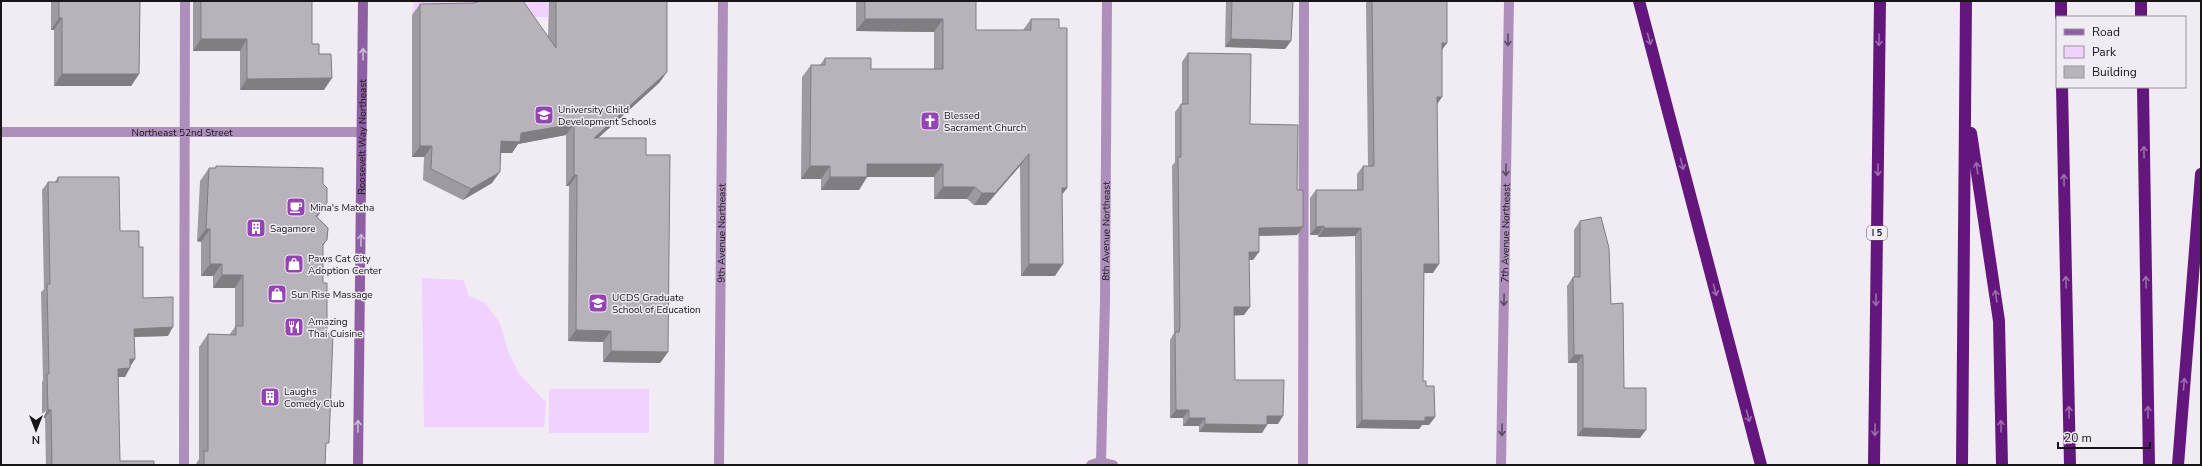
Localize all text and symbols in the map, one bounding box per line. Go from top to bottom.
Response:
legend [2056,16,2186,88]
text: Road [2092,24,2120,40]
one-way arrow [1645,32,1653,45]
one-way arrow [1504,33,1512,46]
one-way arrow [1875,33,1883,46]
text: Park [2092,44,2117,60]
one-way arrow [359,48,367,61]
text: Building [2092,64,2137,80]
street label: Roosevelt Way Northeast [355,79,370,195]
place label: University Child Development Schools [558,103,656,129]
school or university icon: University Child Development Schools [533,104,555,126]
place label: Blessed Sacrament Church [944,109,1026,135]
church icon: Blessed Sacrament Church [919,110,941,132]
street label: Northeast 52nd Street [132,126,233,140]
one-way arrow [2140,146,2148,159]
one-way arrow [1679,158,1686,171]
one-way arrow [1972,162,1980,175]
one-way arrow [1502,163,1510,176]
one-way arrow [1874,163,1882,176]
one-way arrow [2060,174,2068,187]
street label: 8th Avenue Northeast [1099,181,1114,281]
street label: 9th Avenue Northeast [715,183,729,283]
street label: 7th Avenue Northeast [1498,183,1514,283]
cafe icon: Mina's Matcha [285,196,307,218]
place label: Mina's Matcha [310,201,374,215]
building icon: Sagamore [245,217,267,239]
place label: Sagamore [270,222,316,236]
road number: I 5 [1867,226,1887,240]
one-way arrow [357,234,365,247]
place label: Paws Cat City Adoption Center [308,252,382,278]
shop icon: Paws Cat City Adoption Center [283,253,305,275]
one-way arrow [2062,276,2070,289]
one-way arrow [2142,276,2150,289]
shop icon: Sun Rise Massage [266,283,288,305]
one-way arrow [1712,283,1719,296]
place label: Sun Rise Massage [291,288,373,302]
one-way arrow [1992,290,2000,303]
place label: UCDS Graduate School of Education [612,291,701,317]
school or university icon: UCDS Graduate School of Education [587,292,609,314]
one-way arrow [1500,293,1508,306]
one-way arrow [1872,293,1880,306]
place label: Amazing Thai Cuisine [308,315,363,341]
restaurant icon: Amazing Thai Cuisine [283,316,305,338]
one-way arrow [2181,378,2188,391]
place label: Laughs Comedy Club [284,385,345,411]
building icon: Laughs Comedy Club [259,386,281,408]
one-way arrow [2065,406,2072,419]
one-way arrow [2144,406,2152,419]
one-way arrow [1745,409,1753,422]
north arrow [16,410,56,450]
one-way arrow [354,420,362,433]
one-way arrow [1997,420,2005,433]
one-way arrow [1498,423,1505,436]
one-way arrow [1871,423,1878,436]
scale bar [2058,424,2150,450]
text: 20 m [2064,430,2092,446]
text: N [32,432,40,447]

